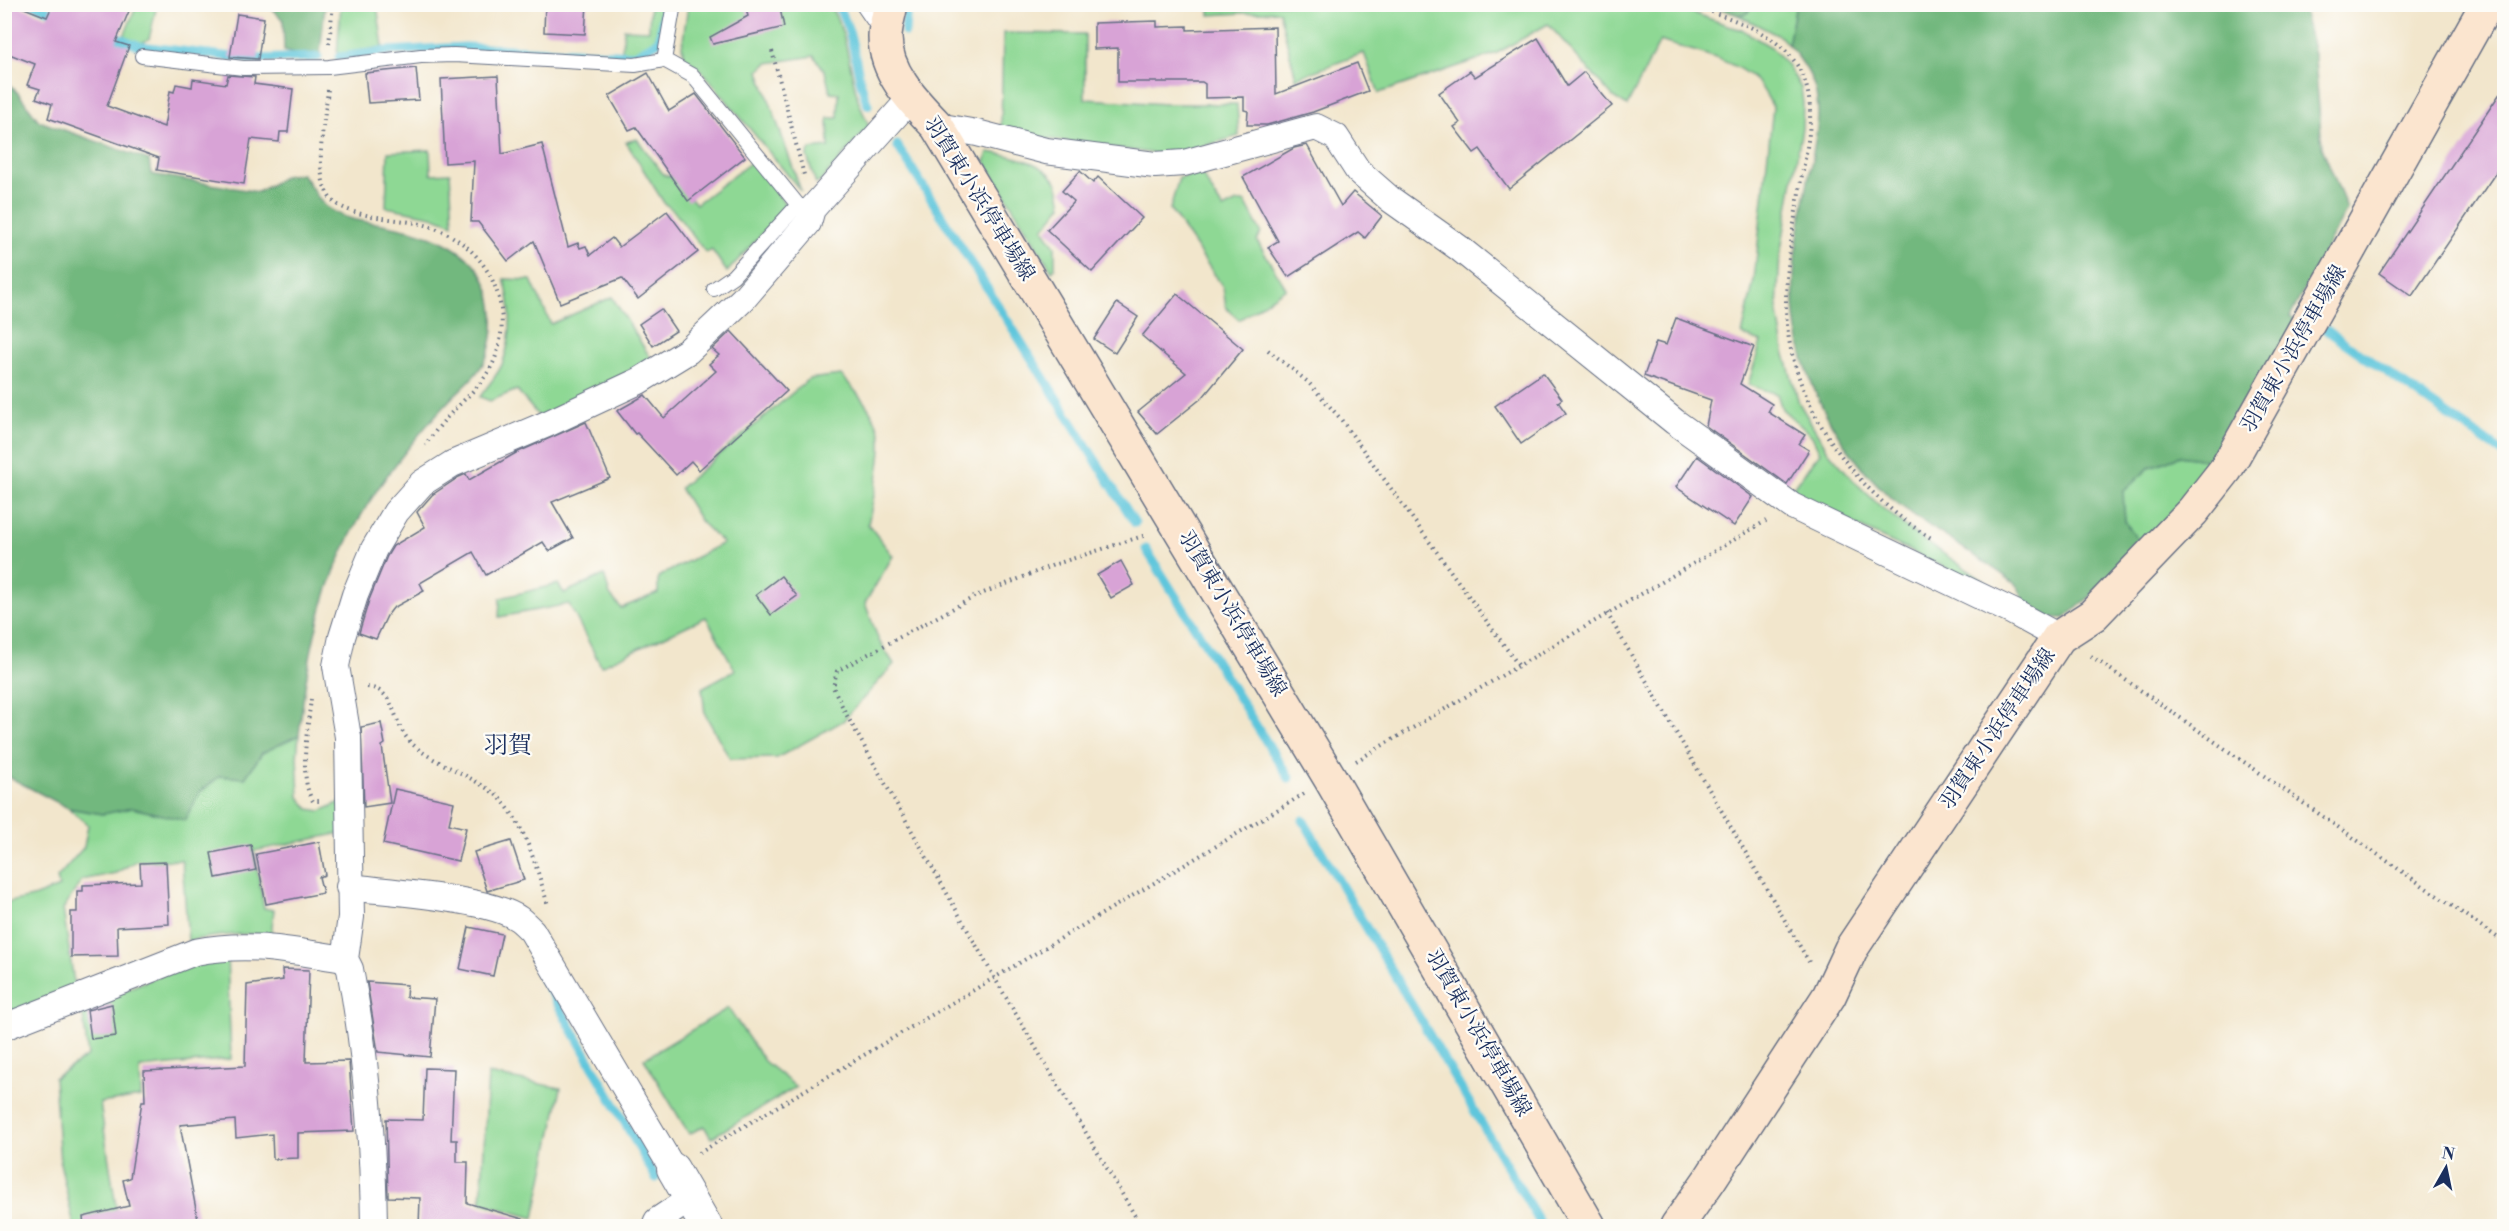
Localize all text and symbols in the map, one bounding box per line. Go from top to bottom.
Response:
street label: 羽賀東小浜停車場線 [918,112,1040,286]
street label: 羽賀東小浜停車場線 [2235,261,2353,437]
street label: 羽賀東小浜停車場線 [1172,526,1292,702]
street label: 羽賀東小浜停車場線 [1934,643,2062,815]
district label: 羽賀 [484,731,532,761]
street label: 羽賀東小浜停車場線 [1419,945,1537,1121]
north arrow [2416,1138,2476,1198]
text: N [2440,1143,2456,1165]

